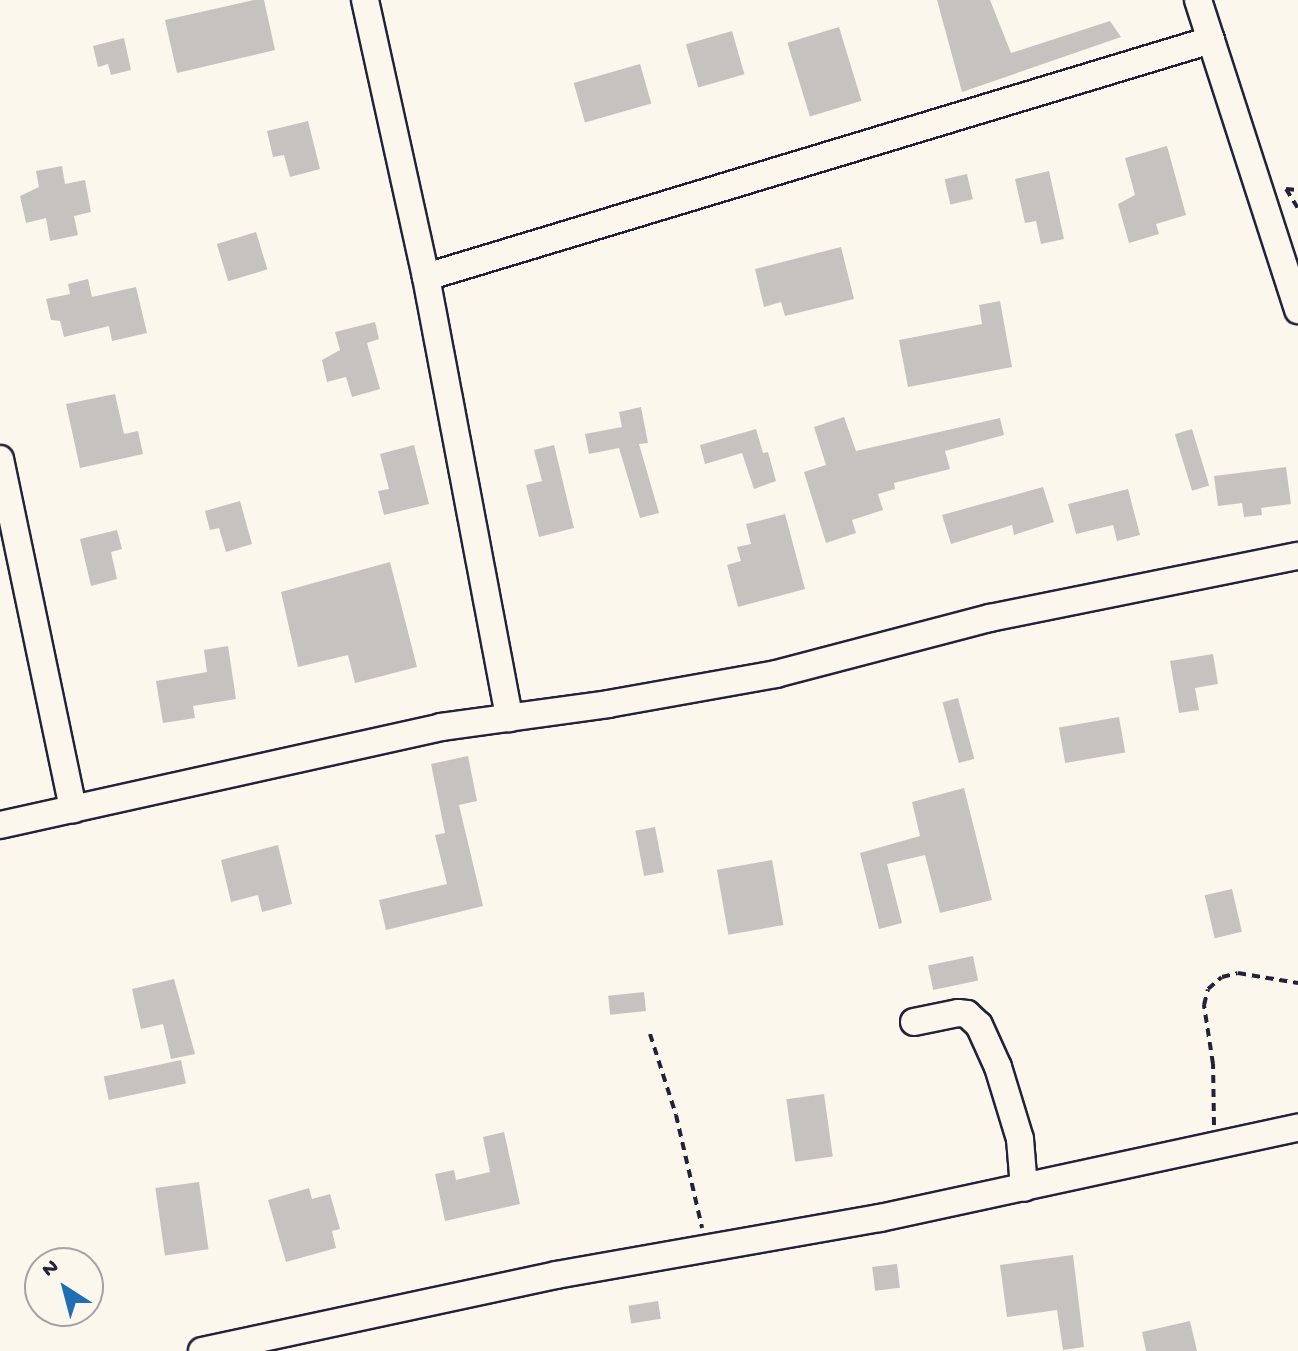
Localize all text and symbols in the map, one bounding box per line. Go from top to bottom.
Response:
north arrow [24,1247,104,1327]
text: N [38,1254,65,1284]

